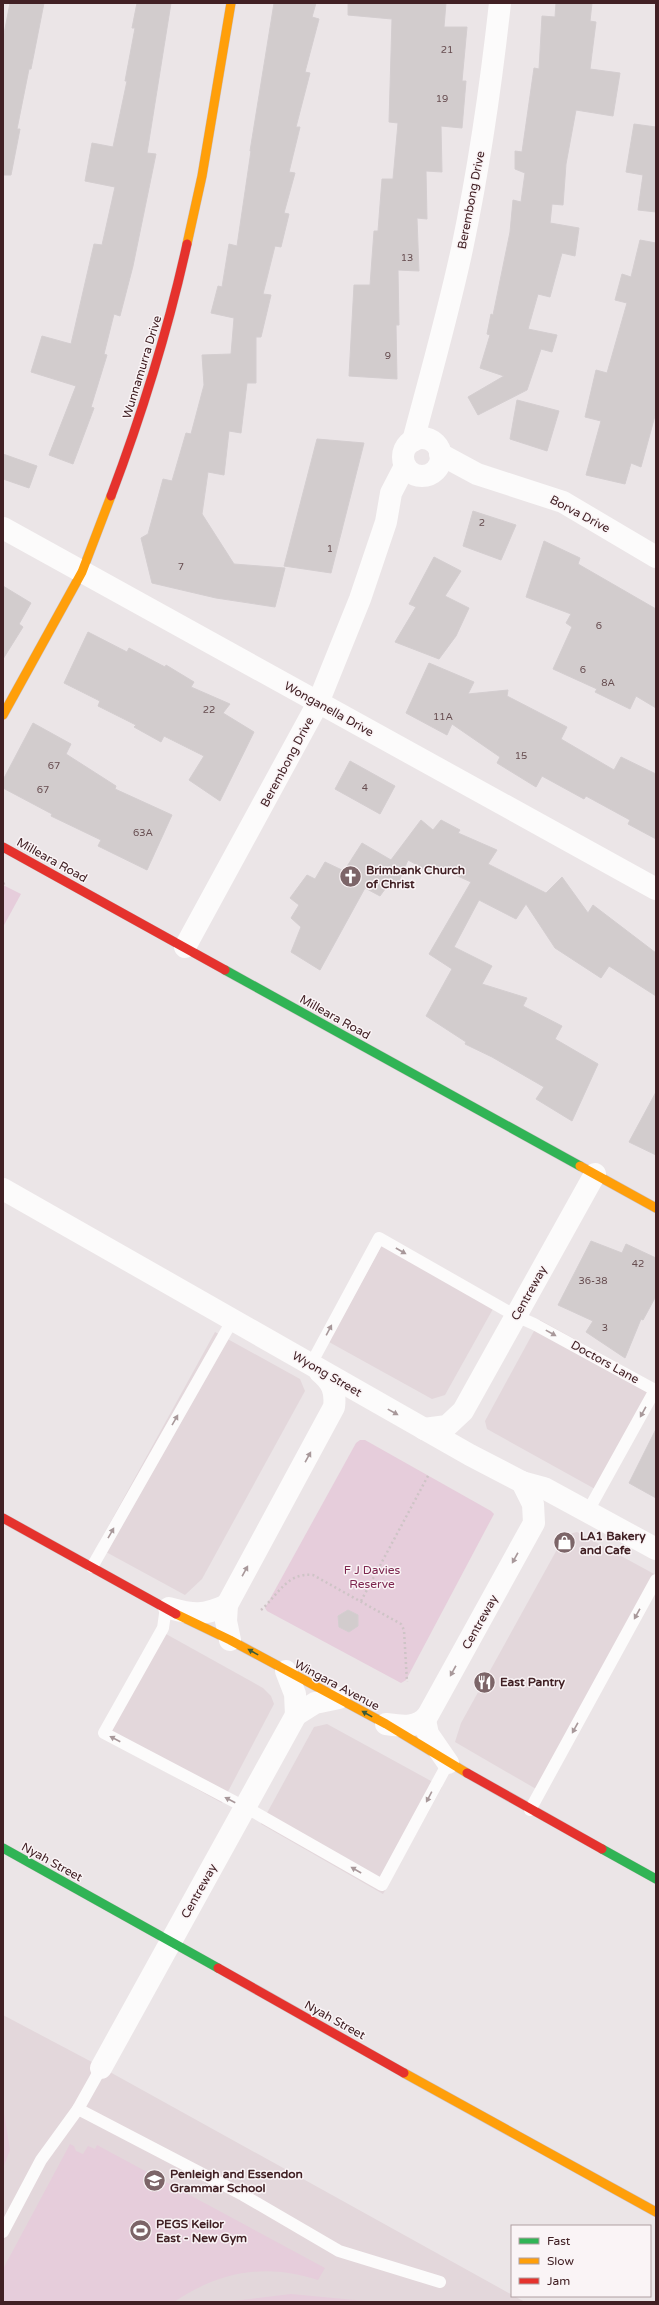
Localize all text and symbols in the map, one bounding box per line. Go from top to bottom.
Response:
house number: 21 [441,44,453,56]
house number: 19 [436,93,448,105]
street label: Berembong Drive [455,150,487,250]
house number: 13 [401,252,413,264]
street label: Wunnamurra Drive [120,313,164,420]
house number: 9 [385,350,391,362]
street label: Borva Drive [548,492,613,536]
house number: 2 [479,517,485,529]
house number: 1 [327,543,333,555]
house number: 7 [178,561,184,573]
house number: 6 [596,620,602,632]
house number: 6 [580,664,586,676]
house number: 8A [601,677,615,689]
street label: Wonganella Drive [282,679,376,739]
house number: 22 [203,704,215,716]
house number: 11A [433,711,453,723]
street label: Berembong Drive [257,715,317,809]
house number: 15 [515,750,527,762]
house number: 67 [48,760,60,772]
house number: 4 [362,782,368,794]
house number: 67 [37,784,49,796]
house number: 63A [133,827,153,839]
street label: Milleara Road [14,835,90,885]
place label: Brimbank Church of Christ [366,863,465,891]
church icon: Brimbank Church of Christ [337,864,363,890]
street label: Milleara Road [297,992,373,1042]
one-way arrow [395,1248,407,1255]
house number: 42 [632,1258,644,1270]
street label: Centreway [508,1263,550,1323]
house number: 36-38 [578,1275,608,1287]
house number: 3 [602,1322,608,1334]
one-way arrow [326,1324,333,1336]
one-way arrow [545,1330,557,1336]
street label: Doctors Lane [569,1338,642,1387]
street label: Wyong Street [290,1348,365,1400]
one-way arrow [639,1406,646,1418]
one-way arrow [387,1408,399,1415]
one-way arrow [172,1414,179,1426]
one-way arrow [304,1451,311,1463]
one-way arrow [107,1527,114,1539]
place label: LA1 Bakery and Cafe [580,1529,646,1557]
shop icon: LA1 Bakery and Cafe [551,1530,577,1556]
one-way arrow [512,1552,519,1563]
park label: F J Davies Reserve [344,1563,401,1591]
one-way arrow [242,1565,249,1577]
street label: Centreway [459,1592,501,1652]
one-way arrow [634,1608,641,1620]
one-way arrow [247,1649,258,1656]
street label: Wingara Avenue [292,1657,382,1713]
one-way arrow [449,1666,456,1677]
restaurant icon: East Pantry [472,1669,498,1695]
place label: East Pantry [500,1675,566,1690]
one-way arrow [361,1710,373,1717]
one-way arrow [571,1722,578,1734]
one-way arrow [109,1736,121,1742]
one-way arrow [426,1791,432,1803]
one-way arrow [224,1796,236,1803]
street label: Nyah Street [19,1840,85,1885]
street label: Centreway [178,1861,220,1921]
one-way arrow [350,1867,361,1874]
street label: Nyah Street [302,1998,368,2043]
place label: Penleigh and Essendon Grammar School [170,2167,303,2195]
school or university icon: Penleigh and Essendon Grammar School [141,2168,167,2194]
place label: PEGS Keilor East - New Gym [156,2217,247,2246]
sports icon: PEGS Keilor East - New Gym [127,2218,153,2244]
legend [511,2225,651,2297]
text: Fast [547,2234,571,2248]
text: Slow [547,2254,574,2268]
text: Jam [547,2274,570,2288]

